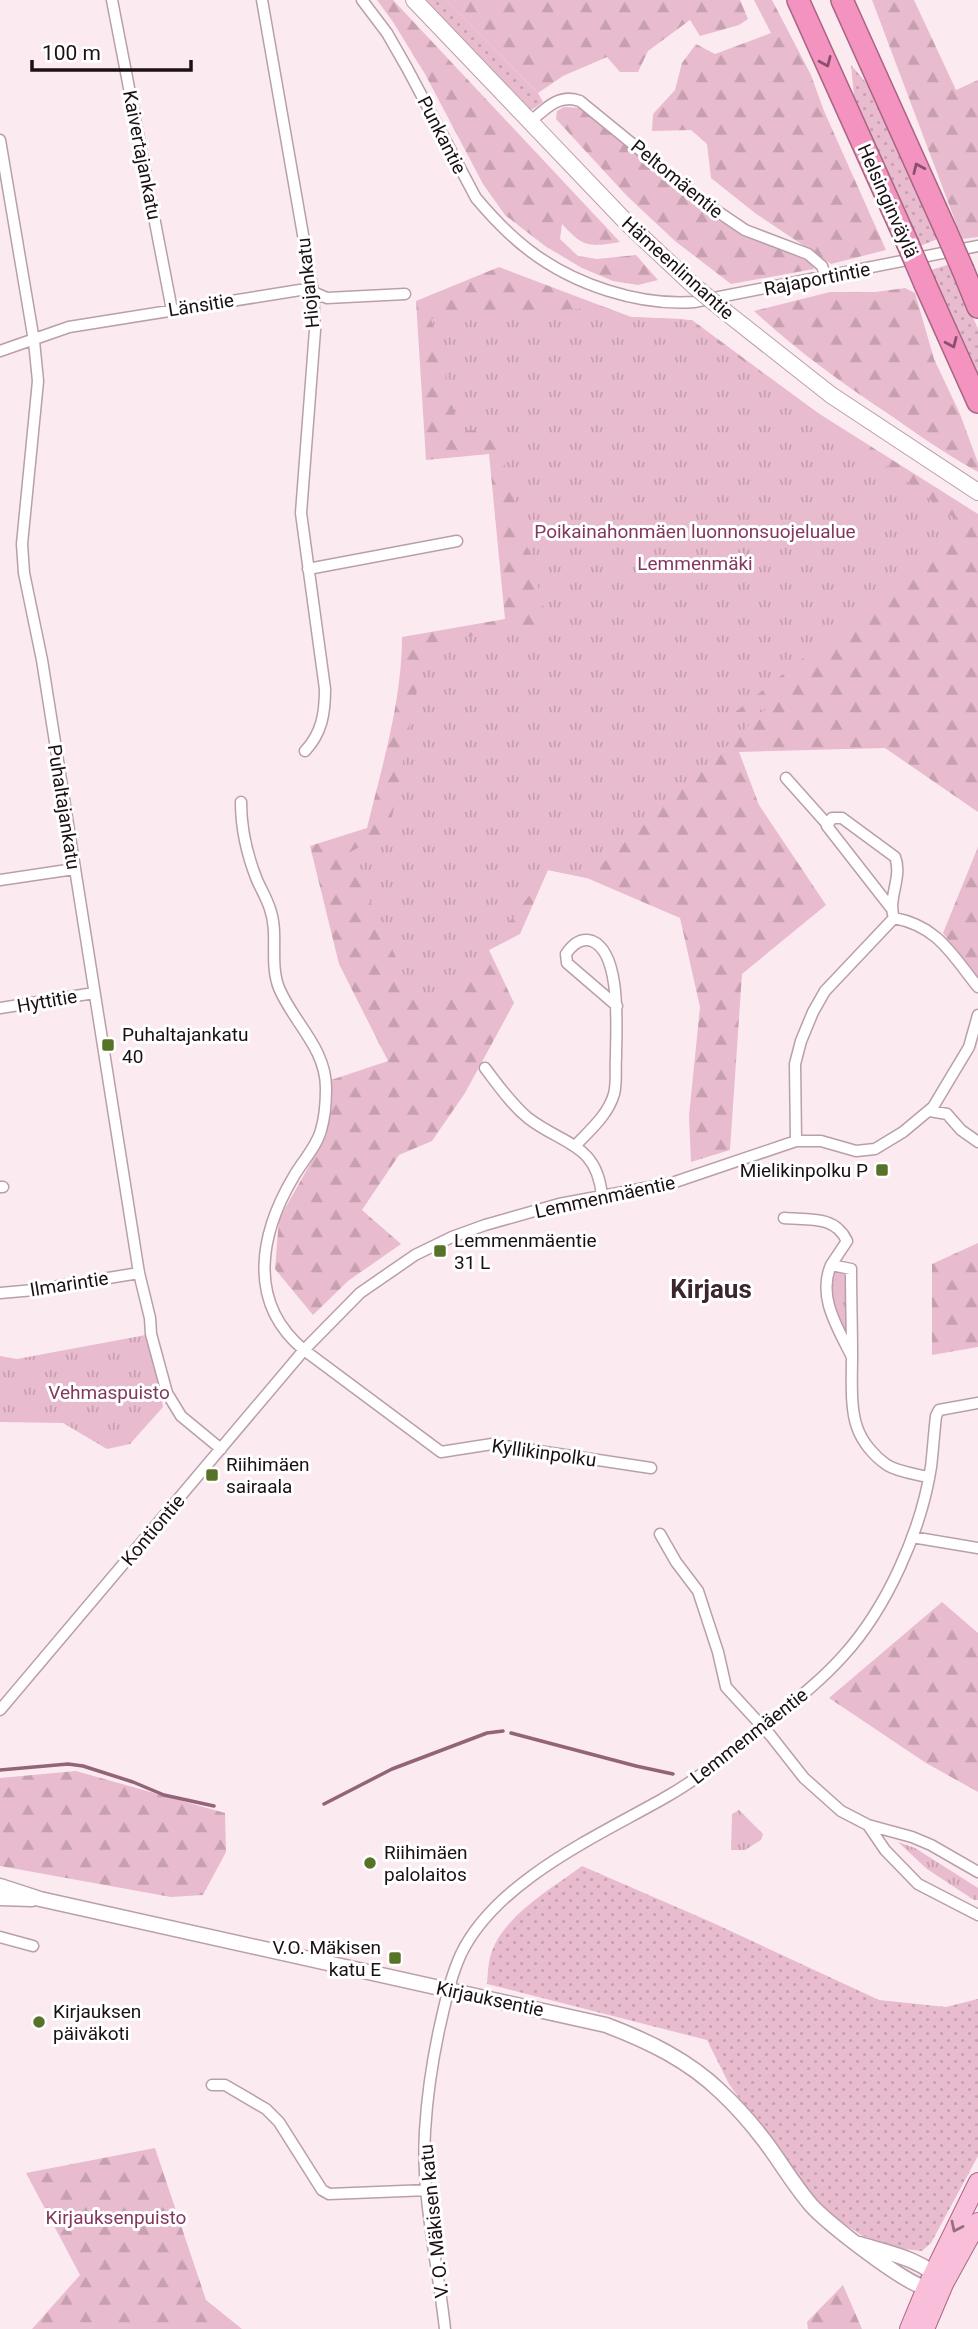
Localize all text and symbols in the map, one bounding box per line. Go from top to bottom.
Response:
scale bar [32,28,191,72]
text: 100 m [42,41,101,65]
one-way arrow [818,55,832,67]
street label: Kaivertajankatu [118,88,166,222]
street label: Punkantie [413,92,471,178]
street label: Peltomäentie [626,135,728,223]
street label: Helsinginväylä [853,141,923,261]
one-way arrow [912,163,926,176]
street label: Hämeenlinnantie [617,212,739,324]
street label: Hiojankatu [292,237,324,329]
street label: Rajaportintie [762,257,872,301]
street label: Länsitie [166,288,236,322]
one-way arrow [944,336,958,348]
park label: Poikainahonmäen luonnonsuojelualue [534,520,856,543]
park label: Lemmenmäki [637,552,753,575]
street label: Puhaltajankatu [43,743,85,871]
street label: Hyttitie [15,984,79,1018]
place label: Puhaltajankatu 40 [122,1023,248,1068]
marker: Puhaltajankatu 40 [100,1037,116,1053]
place label: Mielikinpolku P [740,1159,868,1182]
marker: Mielikinpolku P [874,1162,890,1178]
street label: Lemmenmäentie [533,1171,677,1223]
place label: Lemmenmäentie 31 L [454,1229,597,1274]
marker: Lemmenmäentie 31 L [432,1243,448,1259]
street label: Ilmarintie [28,1266,110,1302]
district label: Kirjaus [670,1274,752,1304]
park label: Vehmaspuisto [48,1381,170,1404]
street label: Kyllikinpolku [490,1434,598,1472]
place label: Riihimäen sairaala [226,1453,310,1498]
marker: Riihimäen sairaala [204,1467,220,1483]
street label: Kontiontie [117,1490,189,1570]
street label: Lemmenmäentie [686,1683,812,1789]
place label: Riihimäen palolaitos [384,1841,468,1886]
marker: Riihimäen palolaitos [362,1855,378,1871]
place label: V.O. Mäkisen katu E [273,1936,381,1981]
marker: V.O. Mäkisen katu E [387,1950,403,1966]
street label: Kirjauksentie [434,1976,546,2022]
place label: Kirjauksen päiväkoti [53,2000,141,2045]
marker: Kirjauksen päiväkoti [31,2014,47,2030]
street label: V. O. Mäkisen katu [414,2143,454,2299]
park label: Kirjauksenpuisto [46,2206,186,2229]
one-way arrow [950,2220,964,2232]

